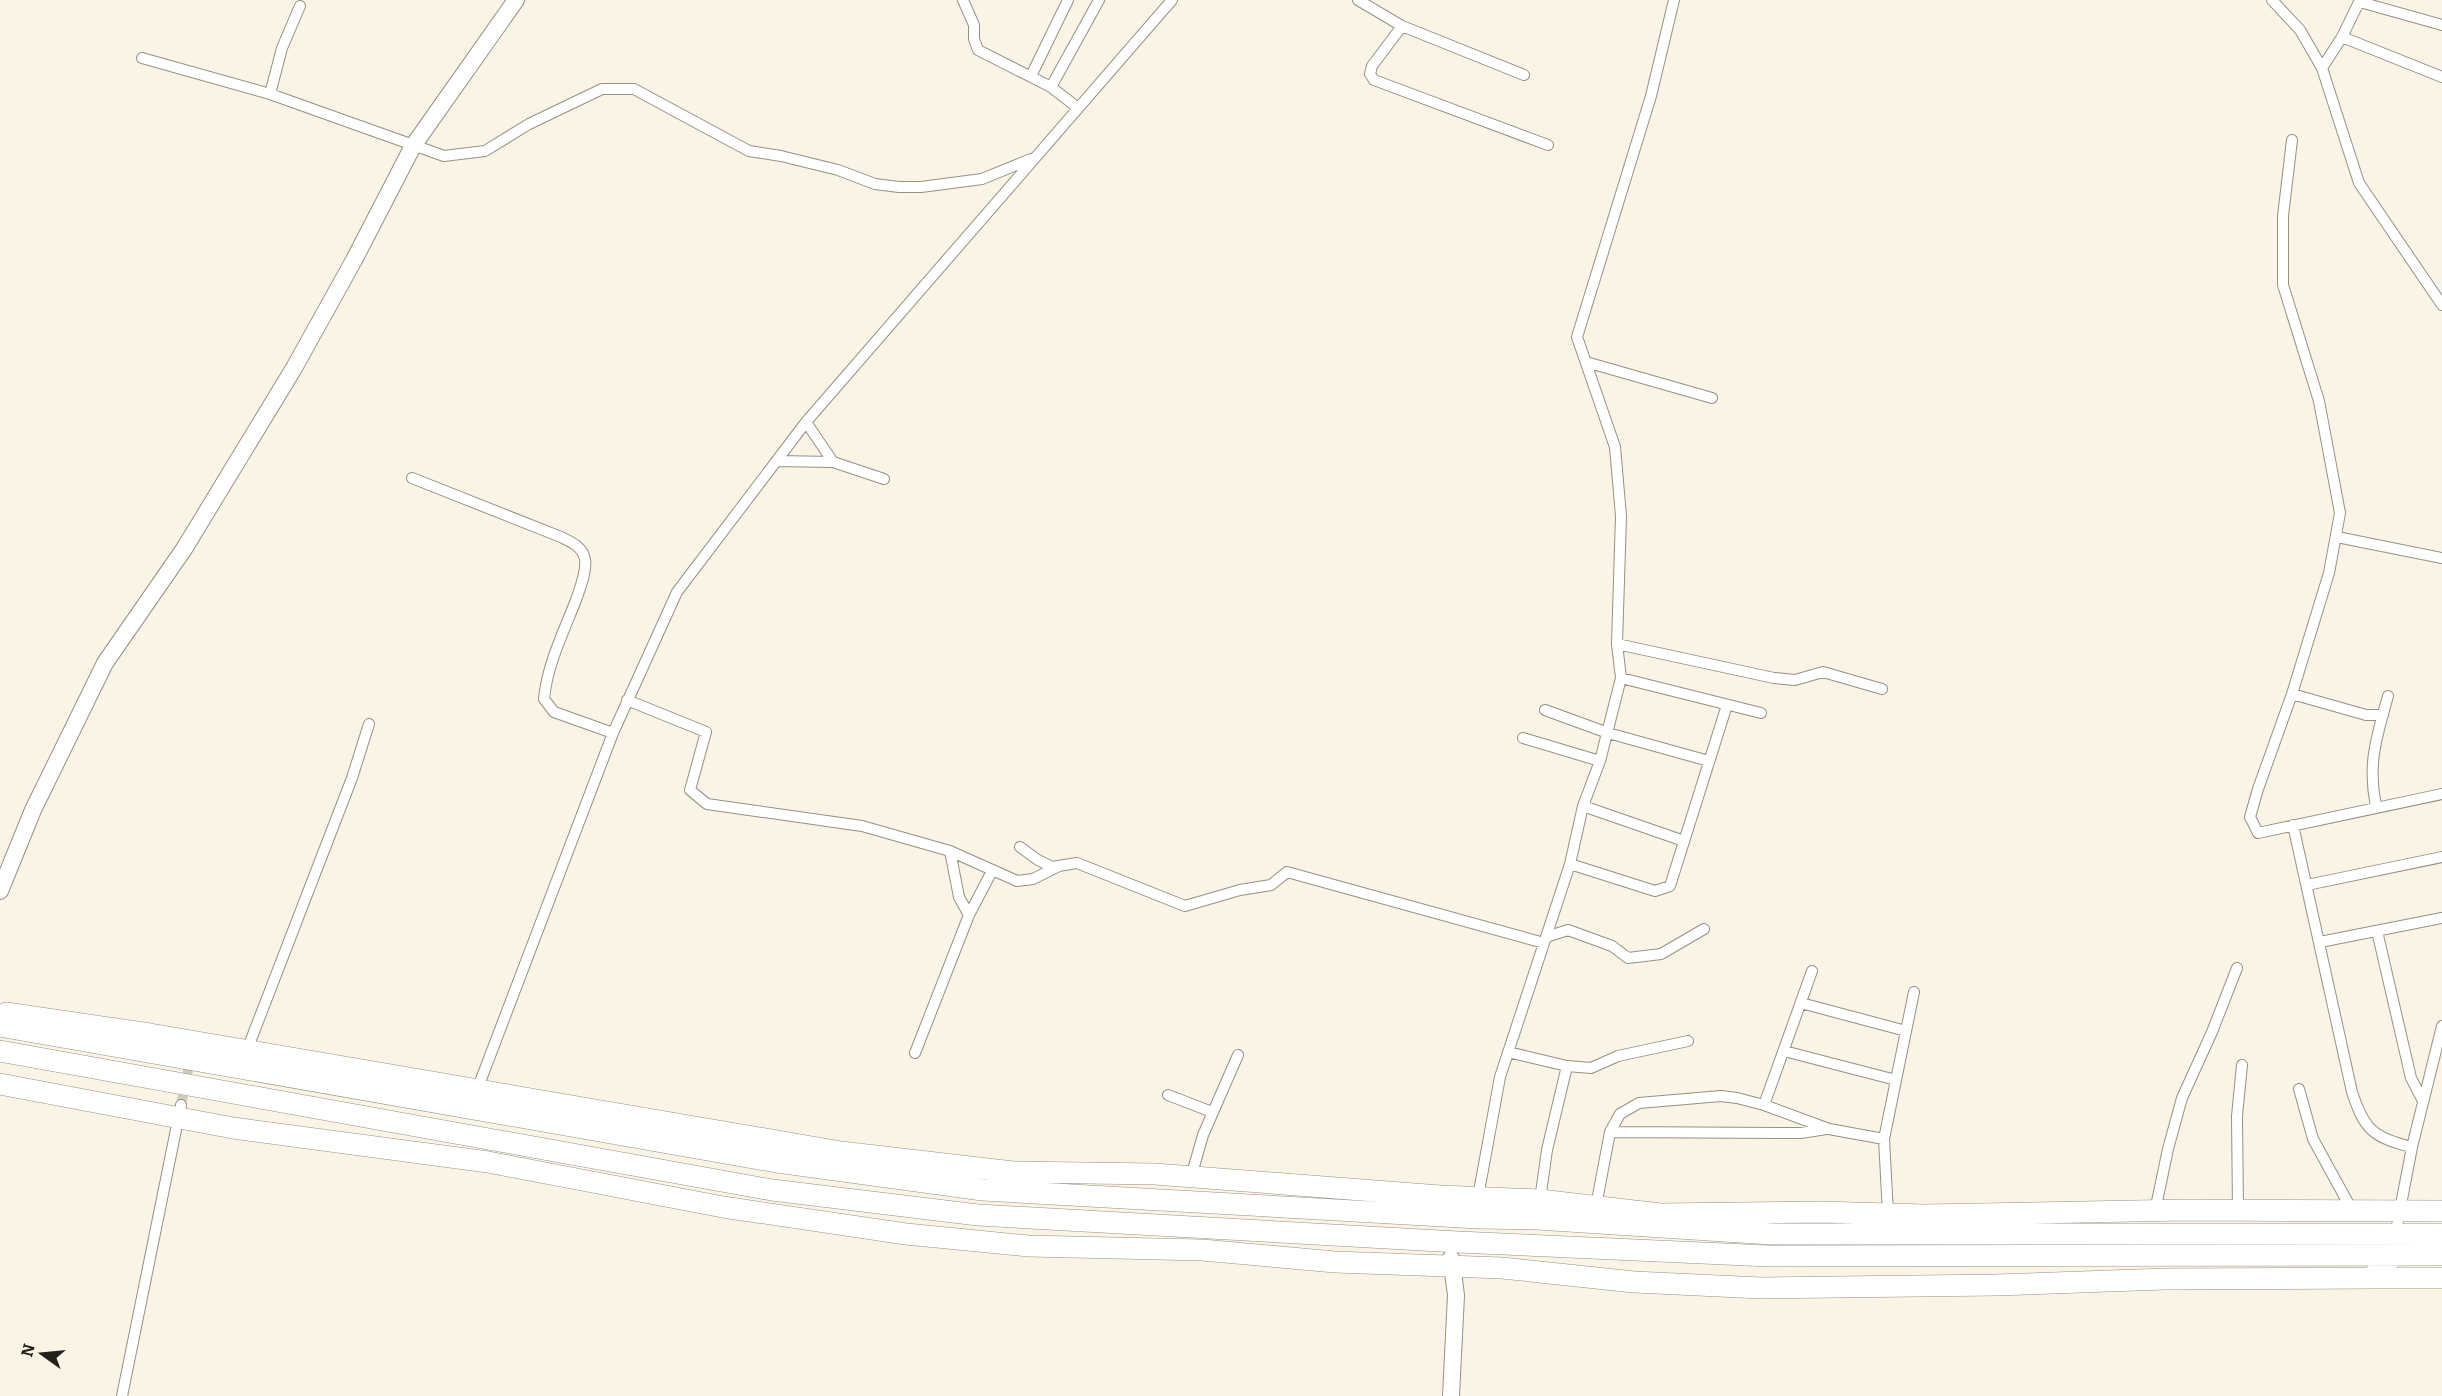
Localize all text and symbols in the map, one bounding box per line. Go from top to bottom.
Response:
north arrow [12,1324,72,1384]
text: N [17,1342,39,1359]

